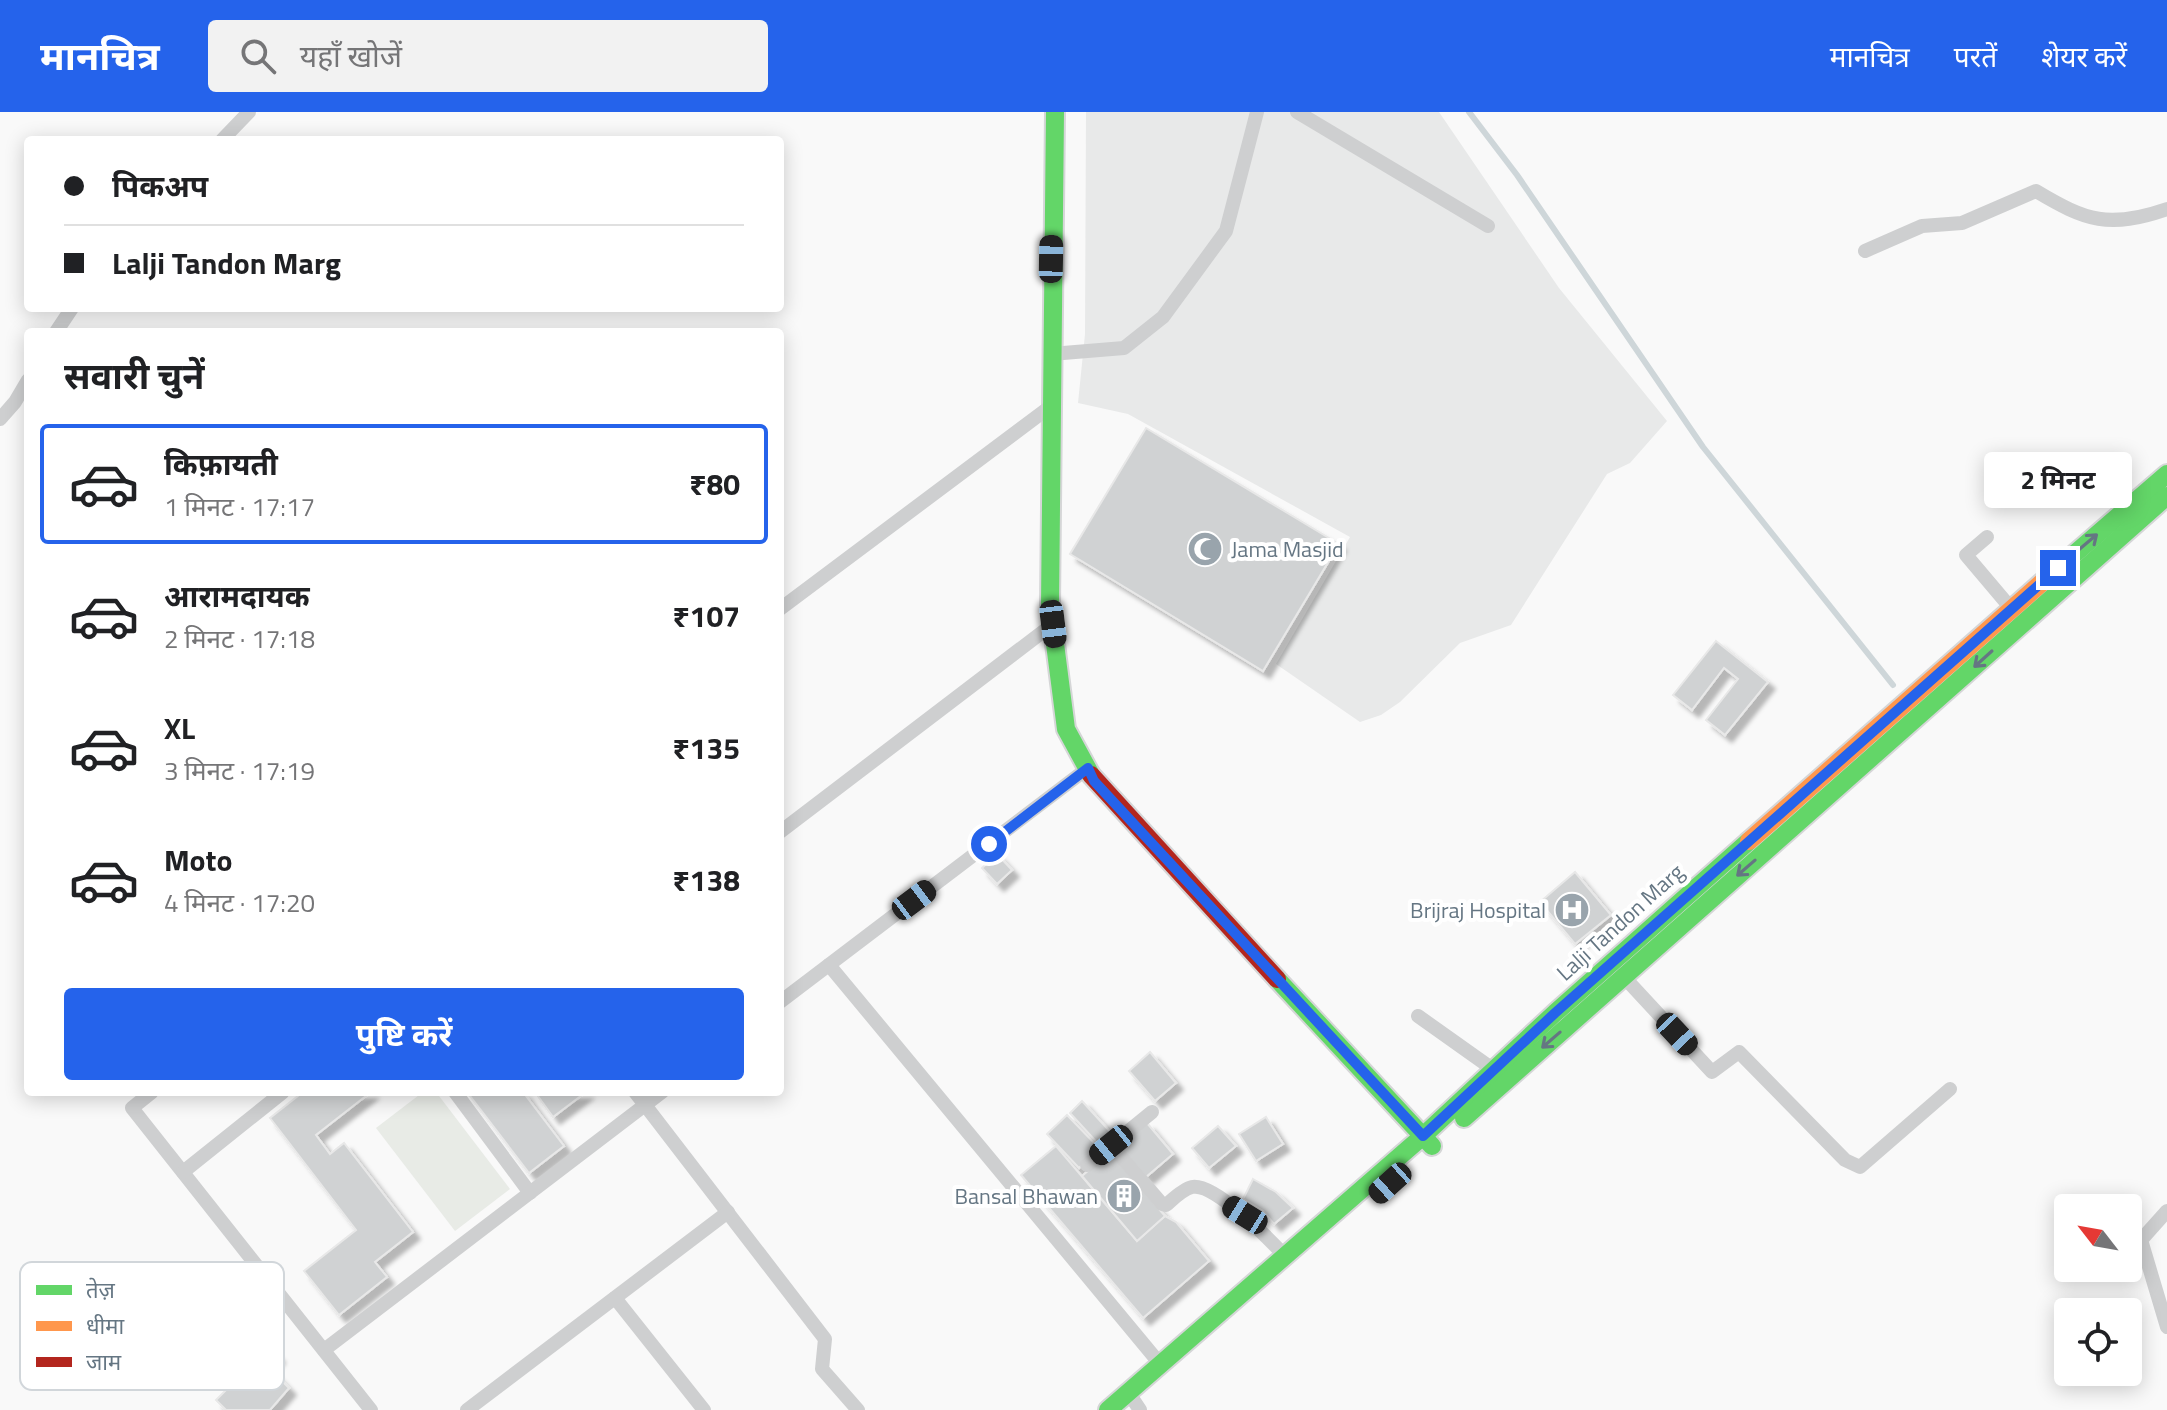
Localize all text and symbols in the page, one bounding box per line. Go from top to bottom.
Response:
search box [208,20,768,92]
text: मानचित्र [40,27,160,85]
text: यहाँ खोजें [300,33,402,79]
icon: search [236,34,280,78]
text: मानचित्र [1830,35,1910,78]
text: परतें [1954,35,1997,78]
text: शेयर करें [2041,35,2127,78]
text: पिकअप [112,163,208,209]
car [1039,235,1063,283]
text: Lalji Tandon Marg [112,240,341,286]
text: सवारी चुनें [64,348,204,403]
text: किफ़ायती [164,441,278,487]
icon: car [68,448,140,520]
callout: 2 मिनट [1984,452,2132,508]
text: 2 मिनट [2021,460,2095,499]
text: ₹80 [689,461,740,507]
text: 1 मिनट · 17:17 [164,487,315,526]
mosque icon: Jama Masjid [1186,530,1224,568]
place label: Jama Masjid [1231,532,1344,566]
one-way arrow [2078,533,2098,551]
route end [2040,550,2076,586]
text: आरामदायक [164,573,310,619]
icon: car [68,580,140,652]
text: ₹107 [672,593,740,639]
car [1038,599,1068,649]
text: 2 मिनट · 17:18 [164,619,315,658]
one-way arrow [1973,650,1993,668]
text: XL [164,705,195,751]
icon: car [68,712,140,784]
text: ₹135 [672,725,740,771]
text: 3 मिनट · 17:19 [164,751,315,790]
route start [971,826,1007,862]
text: Moto [164,837,232,883]
icon: car [68,844,140,916]
street label: Lalji Tandon Marg [1549,855,1691,989]
text: ₹138 [672,857,740,903]
one-way arrow [1737,859,1757,877]
car [888,876,940,924]
text: 4 मिनट · 17:20 [164,883,315,922]
hospital icon: Brijraj Hospital [1553,891,1591,929]
place label: Brijraj Hospital [1410,893,1546,927]
button: पुष्टि करें [64,988,744,1080]
car [1652,1008,1702,1060]
one-way arrow [1542,1031,1562,1049]
car [1085,1121,1137,1169]
car [1364,1158,1416,1208]
building icon: Bansal Bhawan [1105,1177,1143,1215]
place label: Bansal Bhawan [955,1179,1098,1213]
car [1218,1192,1272,1238]
north arrow [2054,1194,2142,1282]
map controls [2054,1194,2142,1386]
legend [20,1262,284,1390]
text: तेज़ [86,1273,116,1307]
button: locate [2054,1298,2142,1386]
text: धीमा [86,1309,124,1343]
text: जाम [86,1345,122,1379]

